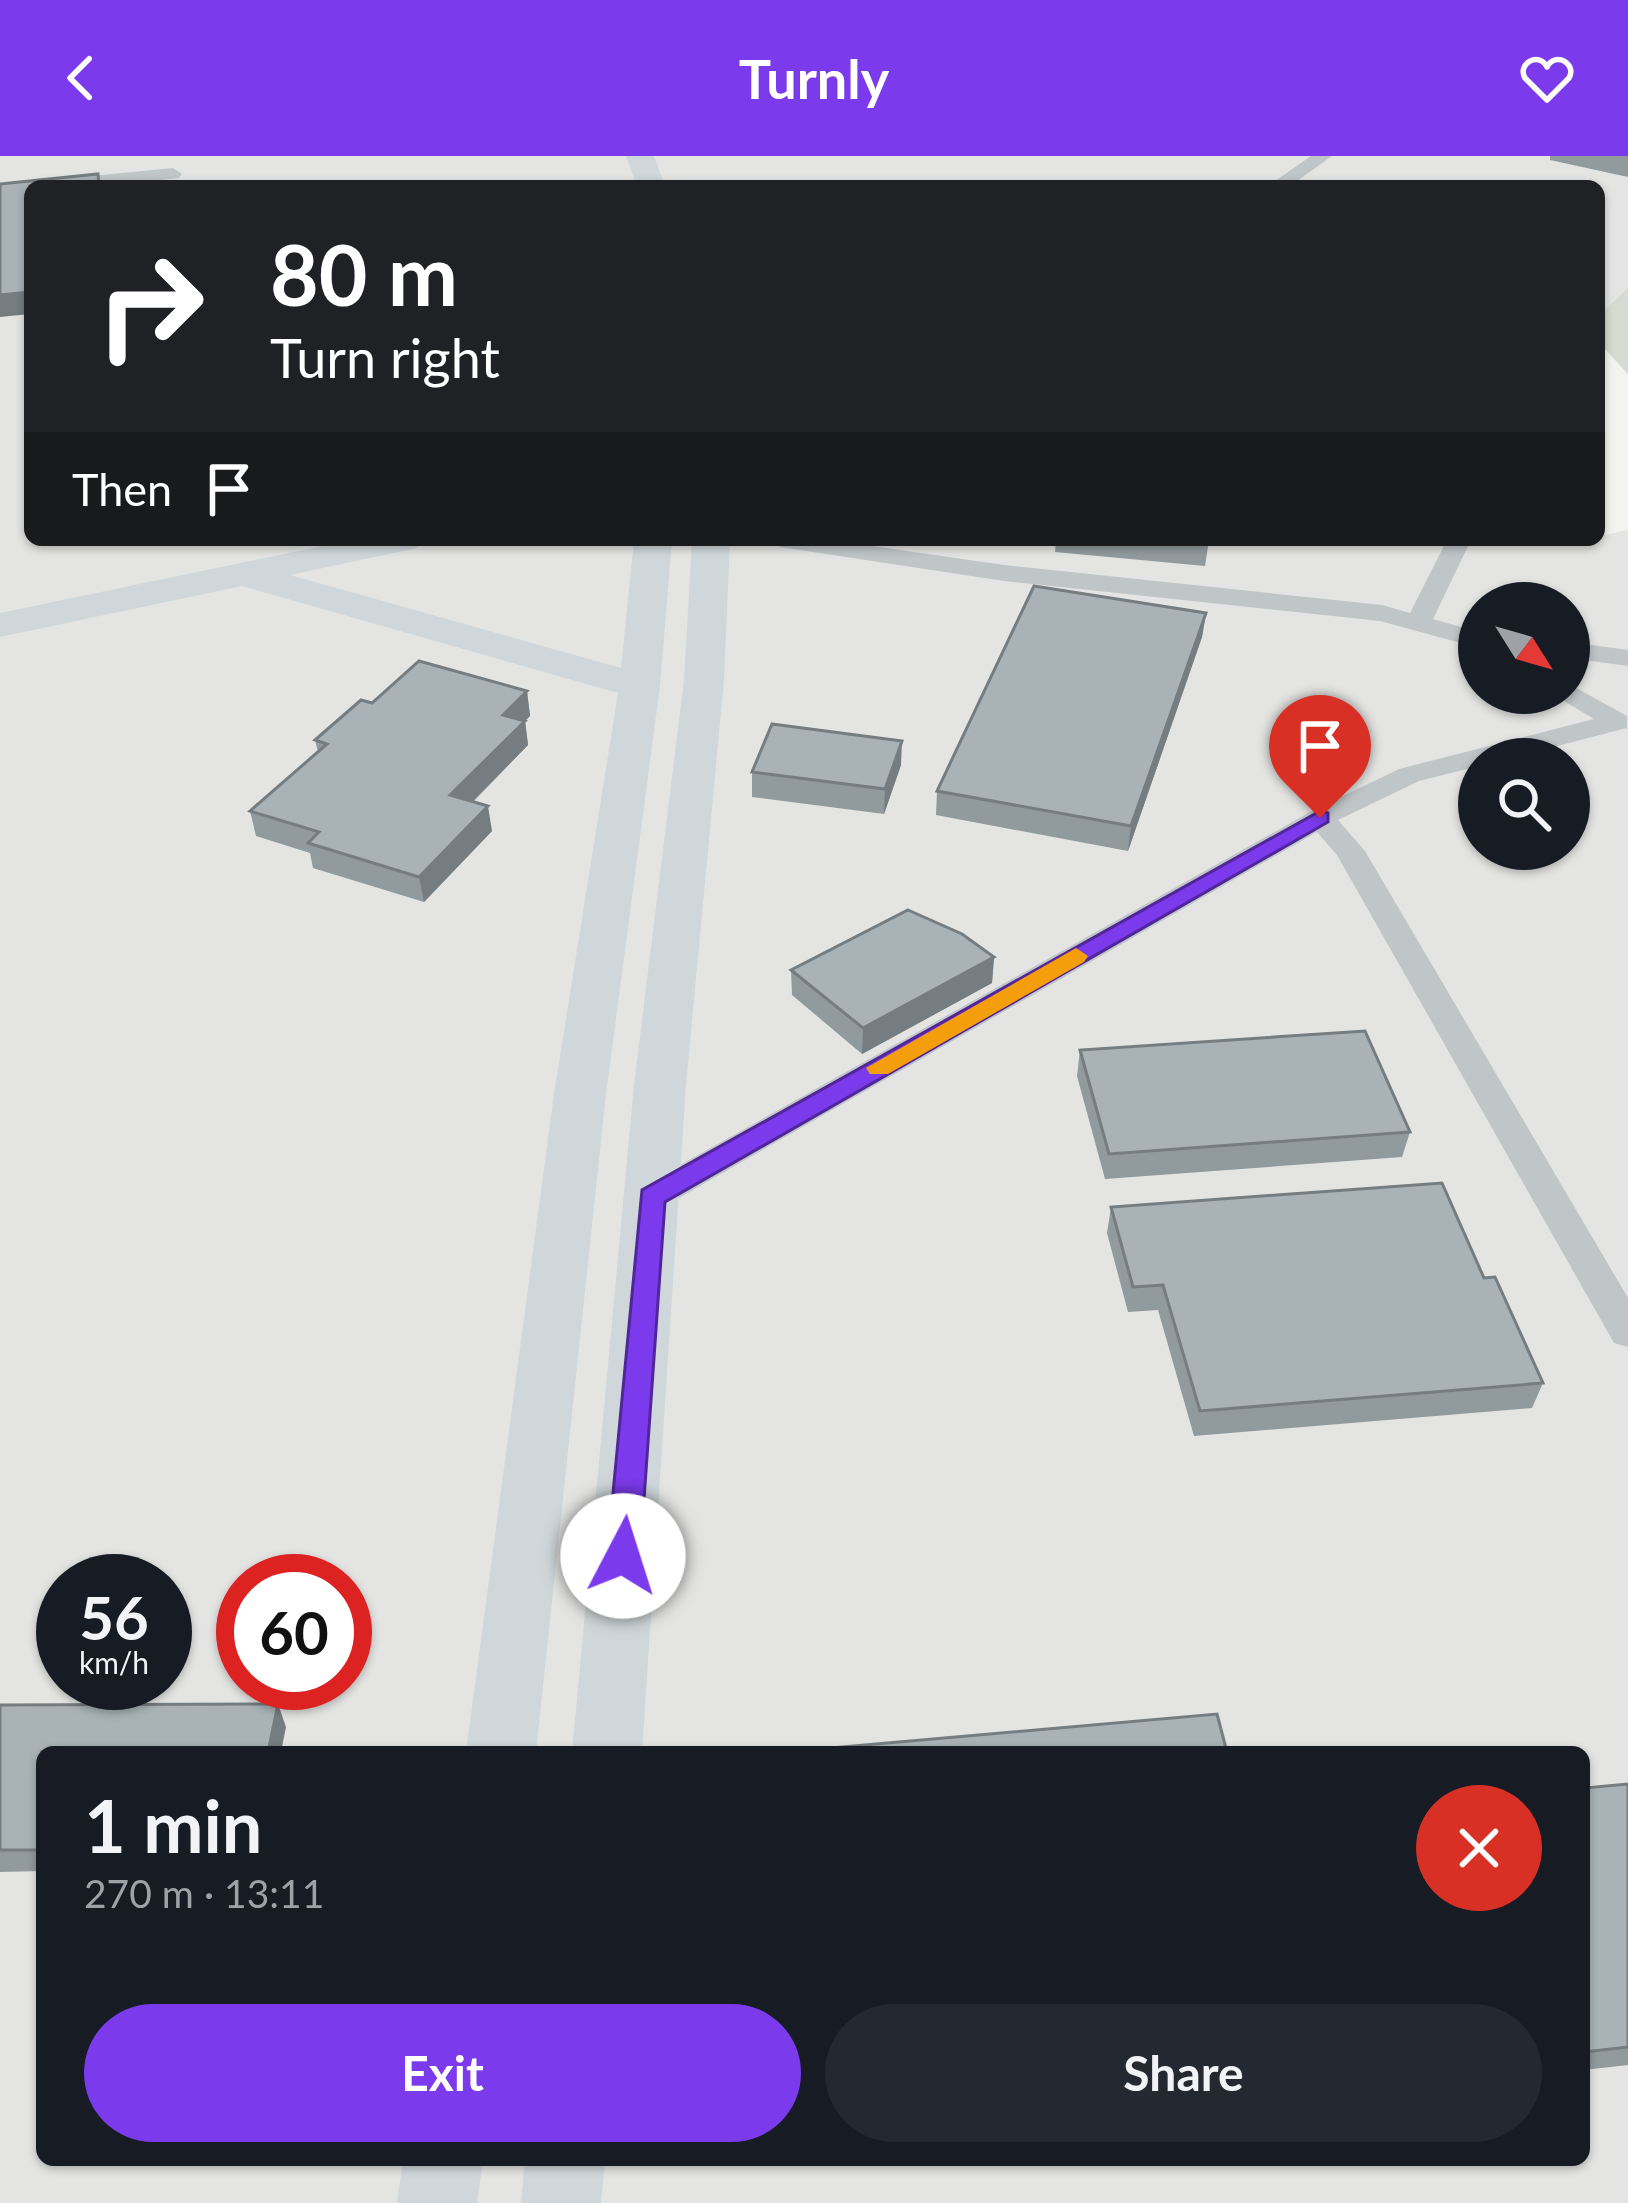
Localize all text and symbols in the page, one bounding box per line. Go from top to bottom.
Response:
icon: back [48,45,114,111]
icon: heart [1514,45,1580,111]
text: Turnly [739,46,889,111]
text: 80 m [270,223,458,324]
icon: right [72,228,228,384]
text: Turn right [270,325,500,390]
icon: arrive [196,456,262,522]
text: Then [72,462,172,516]
north arrow [1458,582,1590,714]
map controls [1458,582,1590,870]
pin [1269,695,1371,818]
icon: arrive [1287,713,1353,779]
button: search [1458,738,1590,870]
position arrow [560,1493,686,1619]
speed limit sign: 60 [216,1554,372,1710]
text: 56 [79,1581,149,1653]
text: km/h [79,1644,149,1680]
text: 1 min [84,1782,262,1868]
button: close [1416,1785,1542,1911]
text: 270 m · 13:11 [84,1870,324,1916]
button: Exit [84,2004,801,2142]
button: Share [825,2004,1542,2142]

